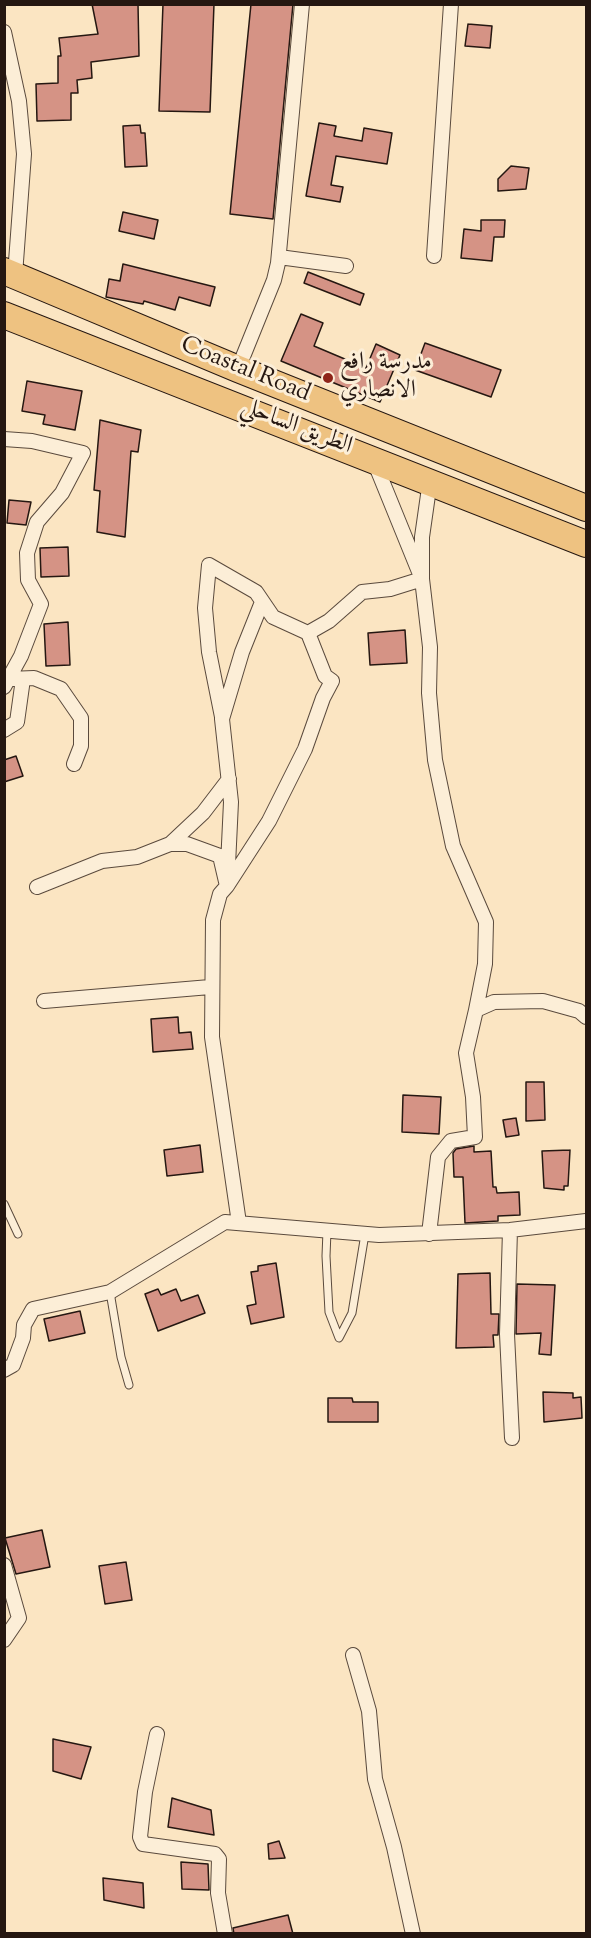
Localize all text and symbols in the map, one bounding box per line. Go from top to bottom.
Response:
street label: Coastal Road [176,332,314,410]
place label: مدرسة رافع الانصاري [340,350,432,406]
marker: مدرسة رافع الانصاري [321,371,335,385]
street label: الطريق الساحلي [236,394,356,462]

